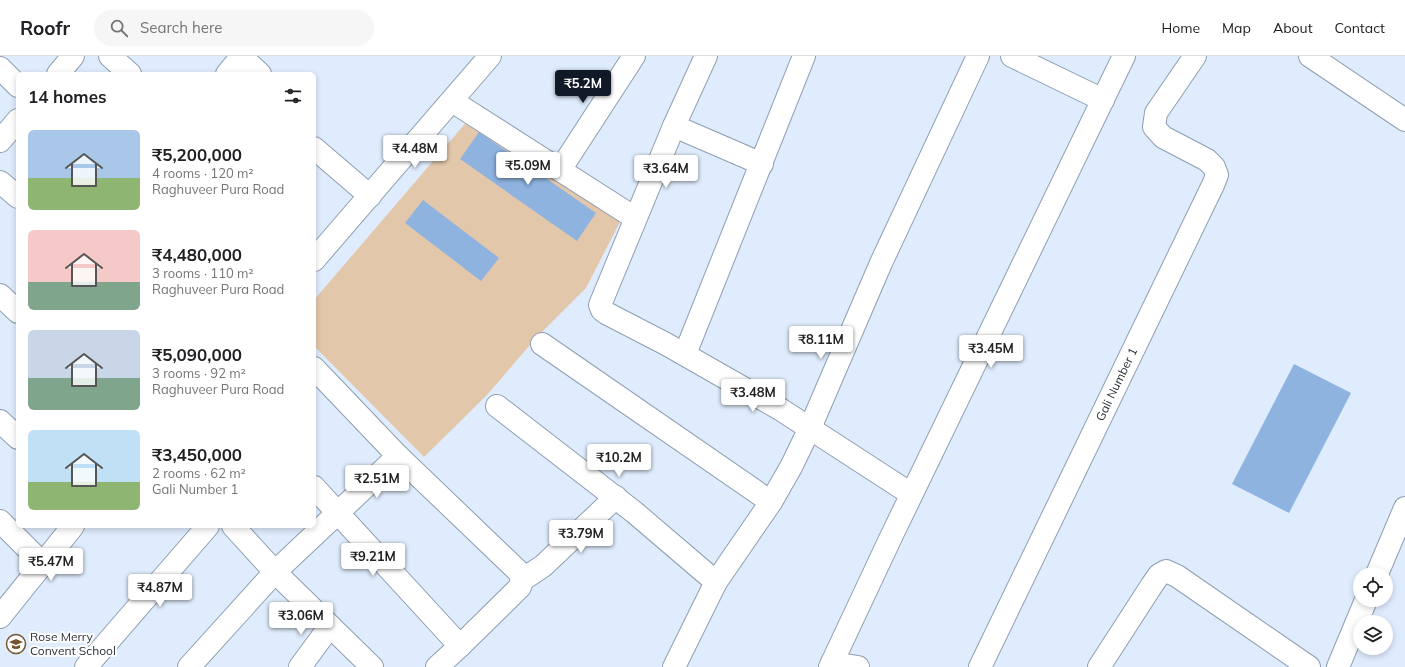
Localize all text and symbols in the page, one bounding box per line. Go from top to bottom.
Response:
search box [94,10,374,46]
text: Roofr [20,16,70,40]
icon: search [108,17,130,39]
text: Search here [140,18,222,37]
text: Home [1161,19,1200,37]
text: Map [1222,19,1251,37]
text: About [1273,19,1313,37]
text: Contact [1335,19,1385,37]
pin: ₹5.2M [555,70,611,104]
text: ₹5.2M [564,75,602,91]
icon: filters [282,85,304,107]
text: 14 homes [28,86,107,107]
pin: ₹4.48M [382,135,448,169]
text: ₹4.48M [392,140,438,156]
text: ₹5,200,000 [152,144,242,165]
icon: home [60,146,108,194]
pin: ₹5.09M [495,152,561,186]
pin: ₹3.64M [633,155,699,189]
text: ₹5.09M [505,157,551,173]
text: ₹3.64M [643,160,689,176]
text: 4 rooms · 120 m² [152,165,253,181]
text: Raghuveer Pura Road [152,181,284,197]
text: ₹4,480,000 [152,244,242,265]
icon: home [60,246,108,294]
text: 3 rooms · 110 m² [152,265,253,281]
text: Raghuveer Pura Road [152,281,284,297]
pin: ₹8.11M [788,326,854,360]
text: ₹8.11M [798,331,844,347]
pin: ₹3.45M [958,335,1024,369]
text: ₹3.45M [968,340,1014,356]
text: ₹5,090,000 [152,344,242,365]
street label: Gali Number 1 [1092,345,1140,423]
icon: home [60,346,108,394]
text: 3 rooms · 92 m² [152,365,246,381]
pin: ₹3.48M [720,379,786,413]
text: Raghuveer Pura Road [152,381,284,397]
text: ₹3.48M [730,384,776,400]
text: ₹3,450,000 [152,444,242,465]
pin: ₹10.2M [586,444,652,478]
icon: home [60,446,108,494]
text: ₹10.2M [596,449,642,465]
text: 2 rooms · 62 m² [152,465,246,481]
pin: ₹2.51M [344,465,410,499]
text: ₹2.51M [354,470,400,486]
text: Gali Number 1 [152,481,238,497]
pin: ₹3.79M [548,520,614,554]
text: ₹3.79M [558,525,604,541]
pin: ₹9.21M [340,543,406,577]
pin: ₹5.47M [18,548,84,582]
text: ₹9.21M [350,548,396,564]
text: ₹5.47M [28,553,74,569]
map controls [1353,567,1393,655]
button: locate [1353,567,1393,607]
pin: ₹4.87M [127,574,193,608]
text: ₹4.87M [137,579,183,595]
pin: ₹3.06M [268,602,334,636]
text: ₹3.06M [278,607,324,623]
button: layers [1353,615,1393,655]
place label: Rose Merry Convent School [30,629,116,658]
school or university icon: Rose Merry Convent School [5,633,27,655]

